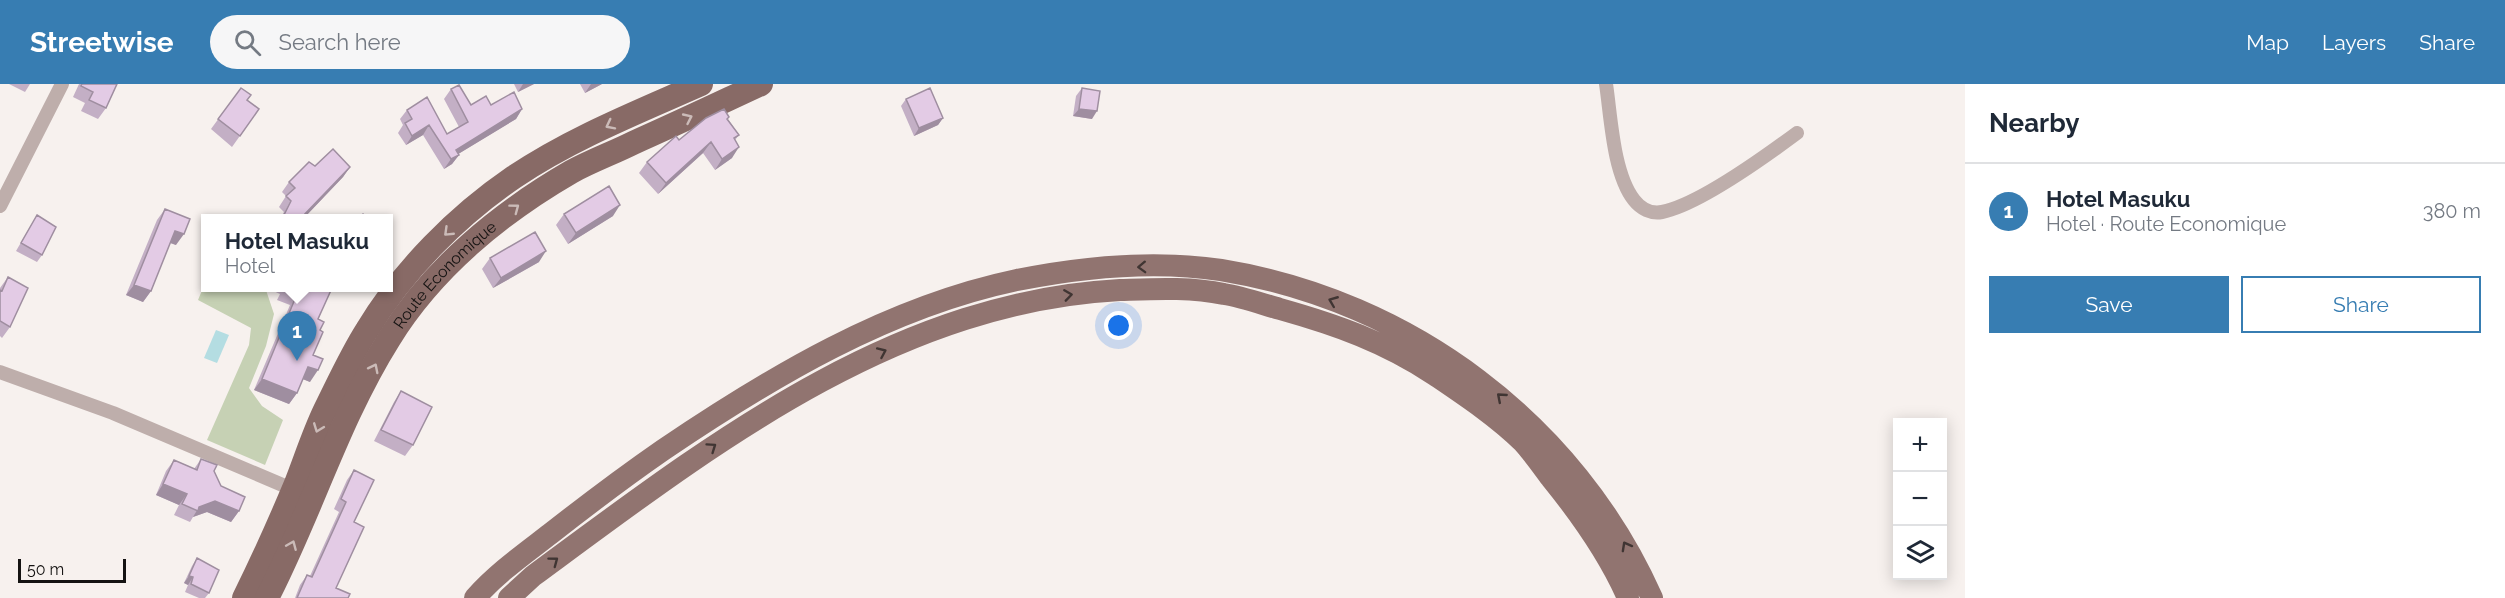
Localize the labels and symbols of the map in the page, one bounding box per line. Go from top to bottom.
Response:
one-way arrow [681,113,692,125]
one-way arrow [605,118,616,129]
one-way arrow [509,205,520,216]
street label: Route Economique [389,217,500,332]
one-way arrow [444,225,454,236]
one-way arrow [1138,260,1147,273]
one-way arrow [1063,290,1073,302]
one-way arrow [1328,295,1338,308]
your location [1104,311,1133,340]
pin: 1 [278,312,316,361]
one-way arrow [876,347,887,359]
one-way arrow [366,363,378,374]
one-way arrow [1497,393,1508,404]
one-way arrow [312,422,325,432]
one-way arrow [706,443,717,454]
one-way arrow [285,540,297,551]
one-way arrow [1621,542,1633,552]
scale bar [18,556,126,584]
one-way arrow [548,557,559,568]

